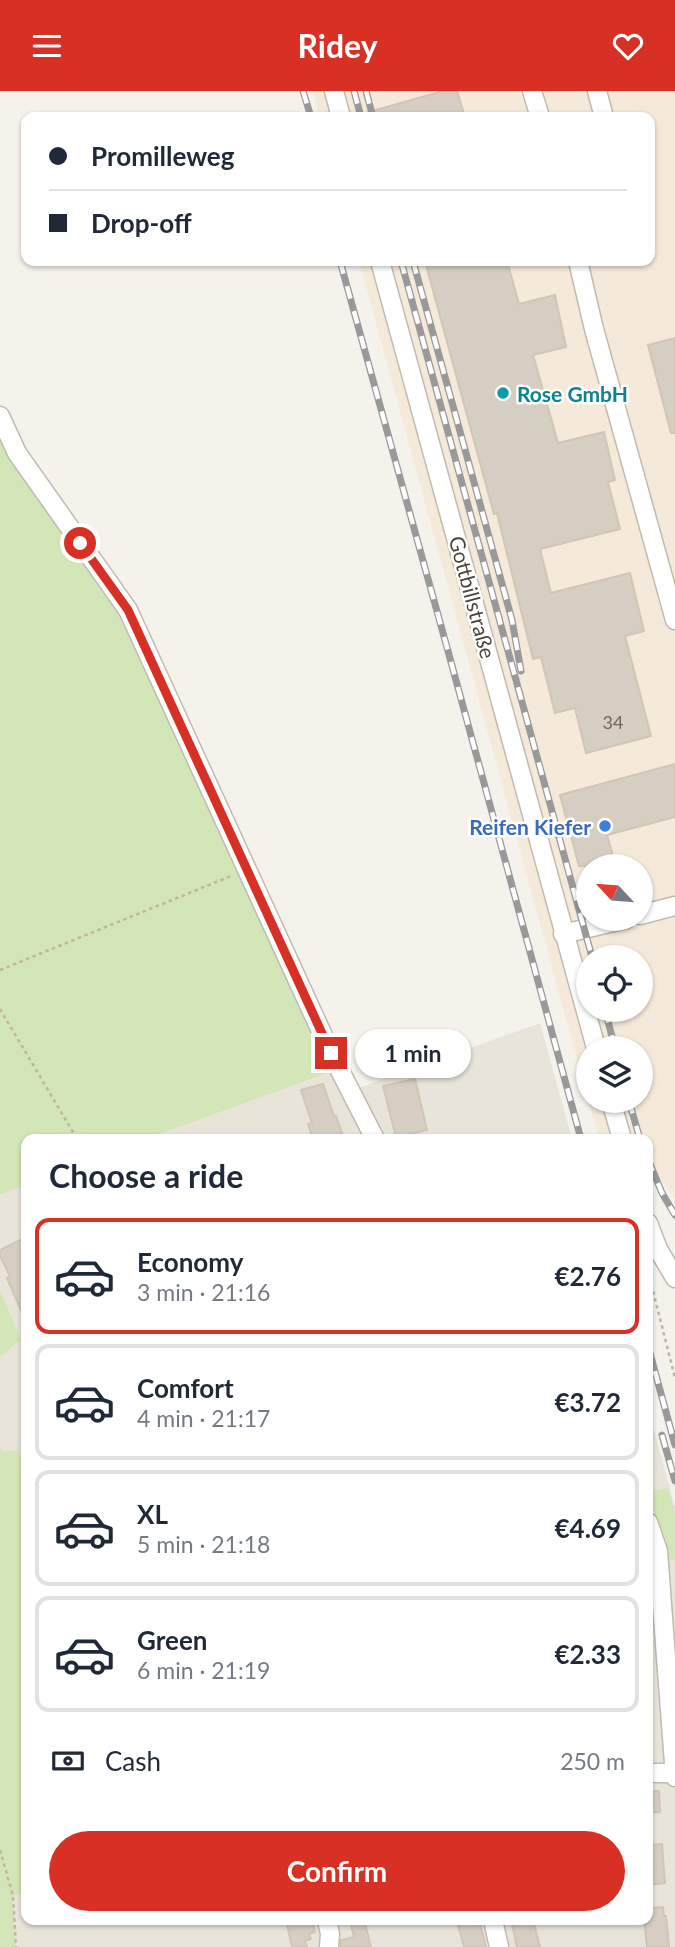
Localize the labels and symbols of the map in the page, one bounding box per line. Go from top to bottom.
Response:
place label: Rose GmbH [517,381,628,406]
marker: Rose GmbH [495,385,511,401]
route start [64,527,96,559]
street label: Gottbillstraße [445,533,501,661]
house number: 34 [603,711,623,733]
place label: Reifen Kiefer [469,814,591,839]
marker: Reifen Kiefer [597,818,613,834]
north arrow [576,854,653,931]
callout: 1 min [356,1028,471,1077]
route end [315,1037,347,1069]

